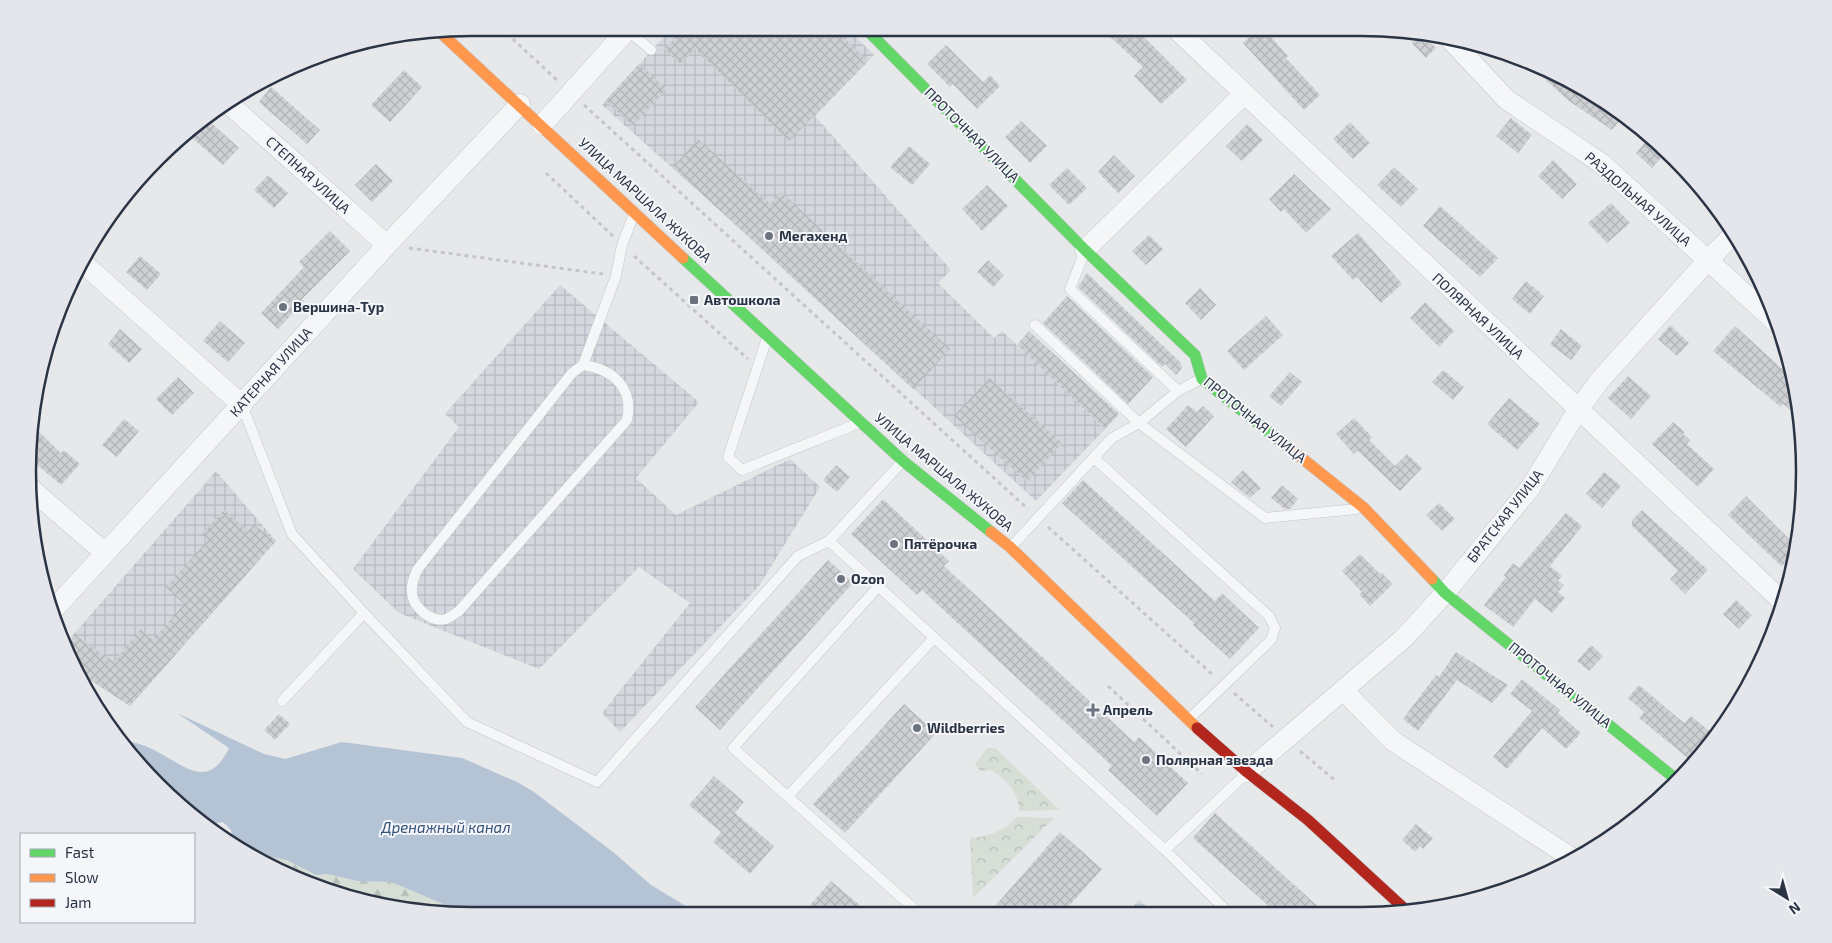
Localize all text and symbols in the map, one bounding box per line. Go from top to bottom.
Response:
street label: ПРОТОЧНАЯ УЛИЦА [921,84,1023,186]
street label: СТЕПНАЯ УЛИЦА [263,132,354,217]
street label: УЛИЦА МАРШАЛА ЖУКОВА [576,134,715,266]
street label: РАЗДОЛЬНАЯ УЛИЦА [1582,148,1695,250]
place label: Мегахенд [779,227,847,244]
marker: Мегахенд [763,230,775,242]
street label: ПОЛЯРНАЯ УЛИЦА [1429,269,1528,363]
place label: Автошкола [704,291,781,308]
marker: Автошкола [688,294,700,306]
place label: Вершина-Тур [293,298,384,315]
marker: Вершина-Тур [277,301,289,313]
street label: КАТЕРНАЯ УЛИЦА [226,323,316,420]
street label: ПРОТОЧНАЯ УЛИЦА [1201,373,1310,466]
street label: УЛИЦА МАРШАЛА ЖУКОВА [872,409,1017,535]
street label: БРАТСКАЯ УЛИЦА [1463,465,1546,566]
place label: Пятёрочка [904,535,977,552]
marker: Пятёрочка [888,538,900,550]
place label: Ozon [851,570,885,587]
marker: Ozon [835,573,847,585]
street label: ПРОТОЧНАЯ УЛИЦА [1506,638,1615,731]
place label: Апрель [1103,701,1153,718]
marker: Апрель [1087,704,1099,716]
place label: Wildberries [927,719,1005,736]
marker: Wildberries [911,722,923,734]
place label: Полярная звезда [1156,751,1273,768]
marker: Полярная звезда [1140,754,1152,766]
water label: Дренажный канал [380,818,511,836]
legend [20,833,195,923]
text: Fast [65,843,95,861]
text: Slow [65,868,99,886]
north arrow [1762,873,1812,923]
text: Jam [65,893,91,911]
text: N [1786,899,1804,919]

